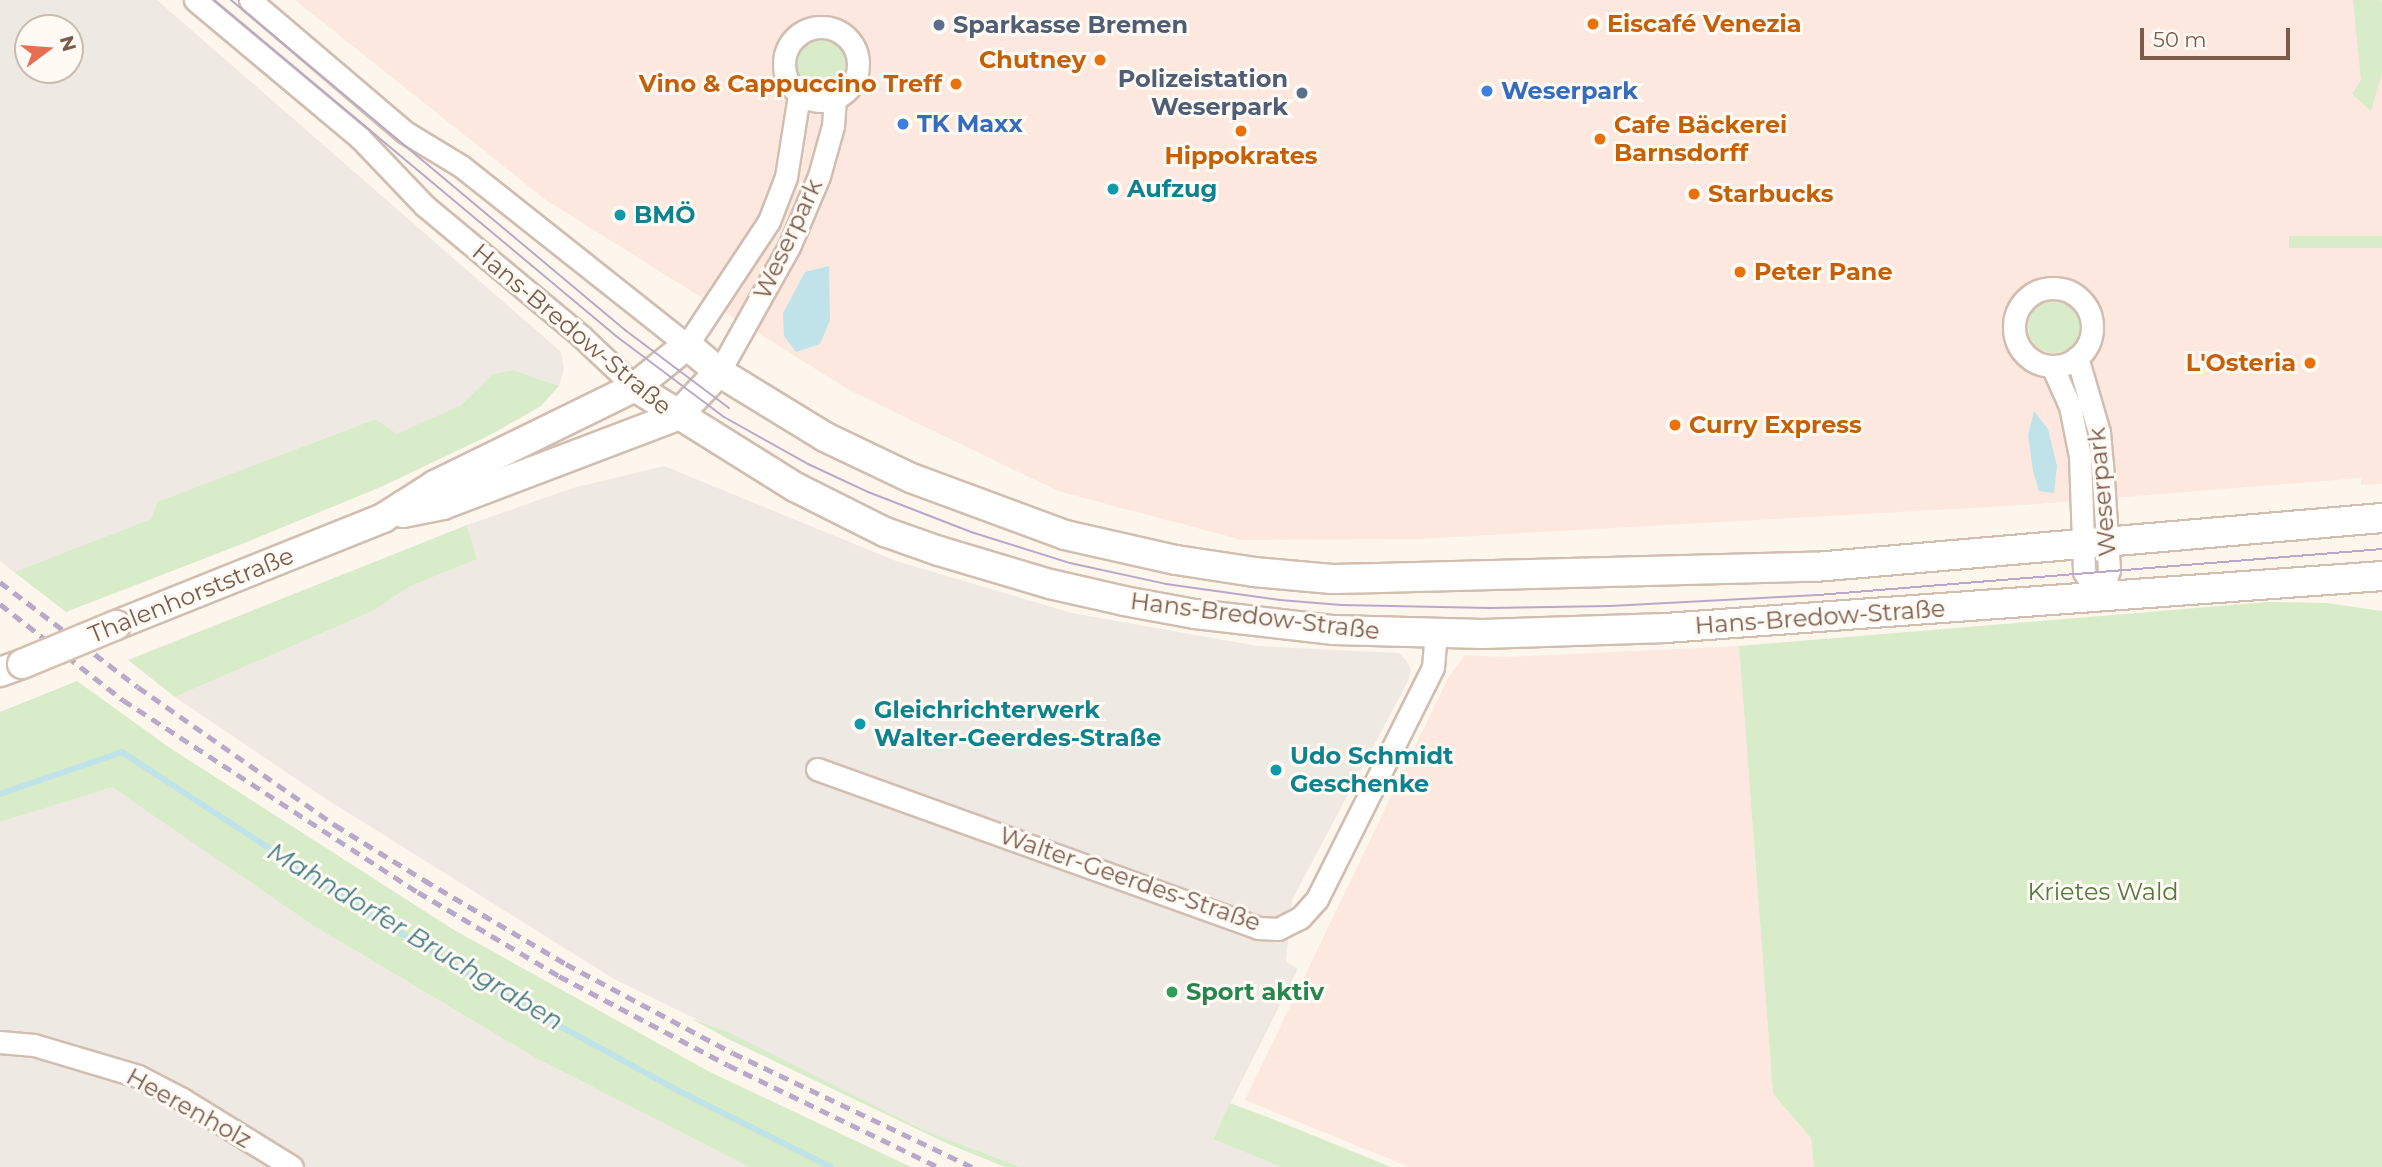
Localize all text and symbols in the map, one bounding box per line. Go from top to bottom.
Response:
place label: Eiscafé Venezia [1607,10,1802,38]
place label: Sparkasse Bremen [953,11,1188,39]
north arrow [14,14,84,84]
scale bar [2144,14,2294,58]
marker: Eiscafé Venezia [1585,16,1601,32]
marker: Sparkasse Bremen [931,17,947,33]
text: 50 m [2153,27,2207,52]
text: N [55,33,81,54]
place label: Chutney [979,46,1086,74]
marker: Chutney [1092,52,1108,68]
place label: Polizeistation Weserpark [1118,65,1288,121]
place label: Vino & Cappuccino Treff [639,70,942,98]
marker: Vino & Cappuccino Treff [948,76,964,92]
place label: Weserpark [1501,77,1638,105]
marker: Weserpark [1479,83,1495,99]
marker: Polizeistation Weserpark [1294,85,1310,101]
place label: TK Maxx [917,110,1023,138]
place label: Cafe Bäckerei Barnsdorff [1614,111,1787,167]
marker: TK Maxx [895,116,911,132]
marker: Hippokrates [1233,123,1249,139]
marker: Cafe Bäckerei Barnsdorff [1592,131,1608,147]
place label: Hippokrates [1164,142,1318,170]
street label: Weserpark [748,174,828,304]
place label: Aufzug [1127,175,1217,203]
place label: Starbucks [1708,180,1834,208]
marker: Aufzug [1105,181,1121,197]
marker: Starbucks [1686,186,1702,202]
place label: BMÖ [634,201,696,229]
marker: BMÖ [612,207,628,223]
street label: Hans-Bredow-Straße [467,237,677,421]
place label: Peter Pane [1754,258,1893,286]
marker: Peter Pane [1732,264,1748,280]
place label: L'Osteria [2186,349,2296,377]
marker: L'Osteria [2302,355,2318,371]
place label: Curry Express [1689,411,1862,439]
marker: Curry Express [1667,417,1683,433]
street label: Weserpark [2082,426,2122,558]
street label: Thalenhorststraße [84,541,298,649]
street label: Hans-Bredow-Straße [1129,586,1381,646]
street label: Hans-Bredow-Straße [1694,594,1946,640]
place label: Gleichrichterwerk Walter-Geerdes-Straße [874,696,1161,752]
marker: Gleichrichterwerk Walter-Geerdes-Straße [852,716,868,732]
place label: Udo Schmidt Geschenke [1290,742,1453,798]
marker: Udo Schmidt Geschenke [1268,762,1284,778]
street label: Walter-Geerdes-Straße [996,821,1264,937]
water label: Mahndorfer Bruchgraben [261,836,569,1038]
park label: Krietes Wald [2027,878,2179,906]
place label: Sport aktiv [1186,978,1324,1006]
marker: Sport aktiv [1164,984,1180,1000]
street label: Heerenholz [121,1062,257,1154]

